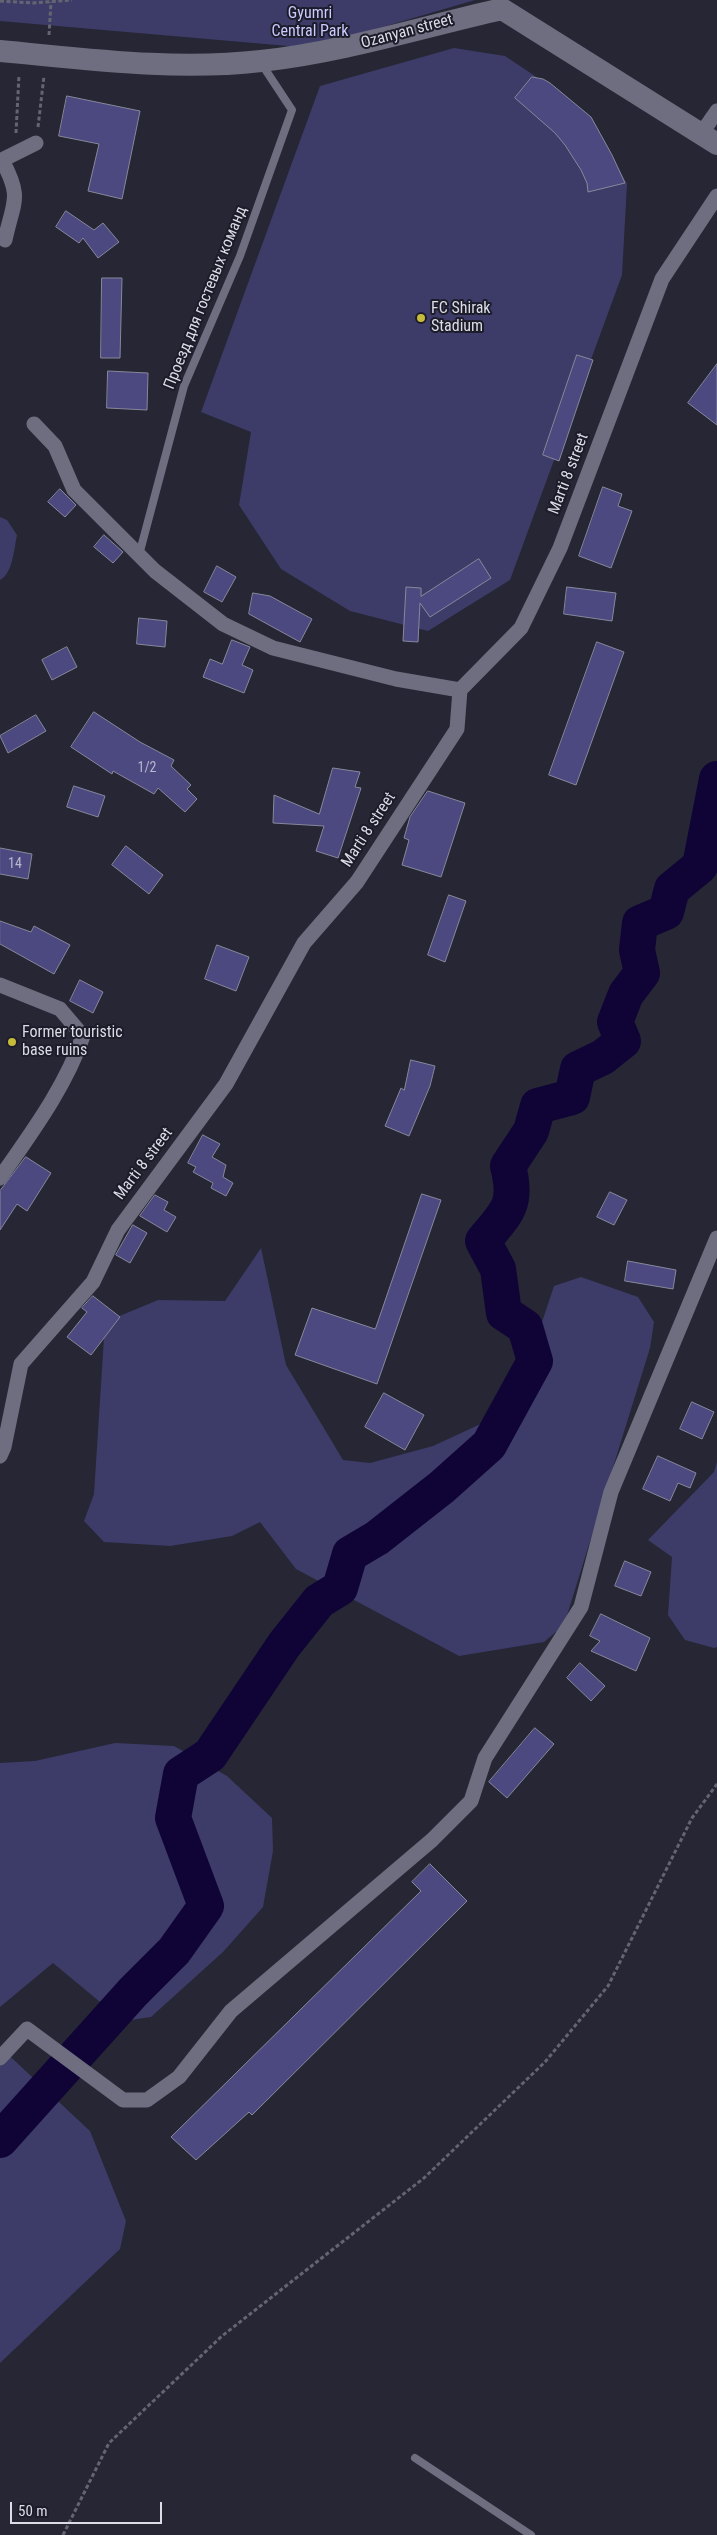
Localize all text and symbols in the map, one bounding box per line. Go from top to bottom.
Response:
park label: Gyumri Central Park [271,4,349,42]
street label: Ozanyan street [359,11,455,53]
street label: Проезд для гостевых команд [160,204,252,392]
place label: FC Shirak Stadium [431,299,491,337]
marker: FC Shirak Stadium [415,312,427,324]
street label: Marti 8 street [545,431,593,517]
house number: 1/2 [137,760,157,776]
street label: Marti 8 street [338,789,400,871]
house number: 14 [8,856,22,872]
place label: Former touristic base ruins [22,1023,123,1061]
marker: Former touristic base ruins [6,1036,18,1048]
street label: Marti 8 street [111,1124,177,1204]
scale bar [12,2492,165,2524]
text: 50 m [18,2502,48,2520]

